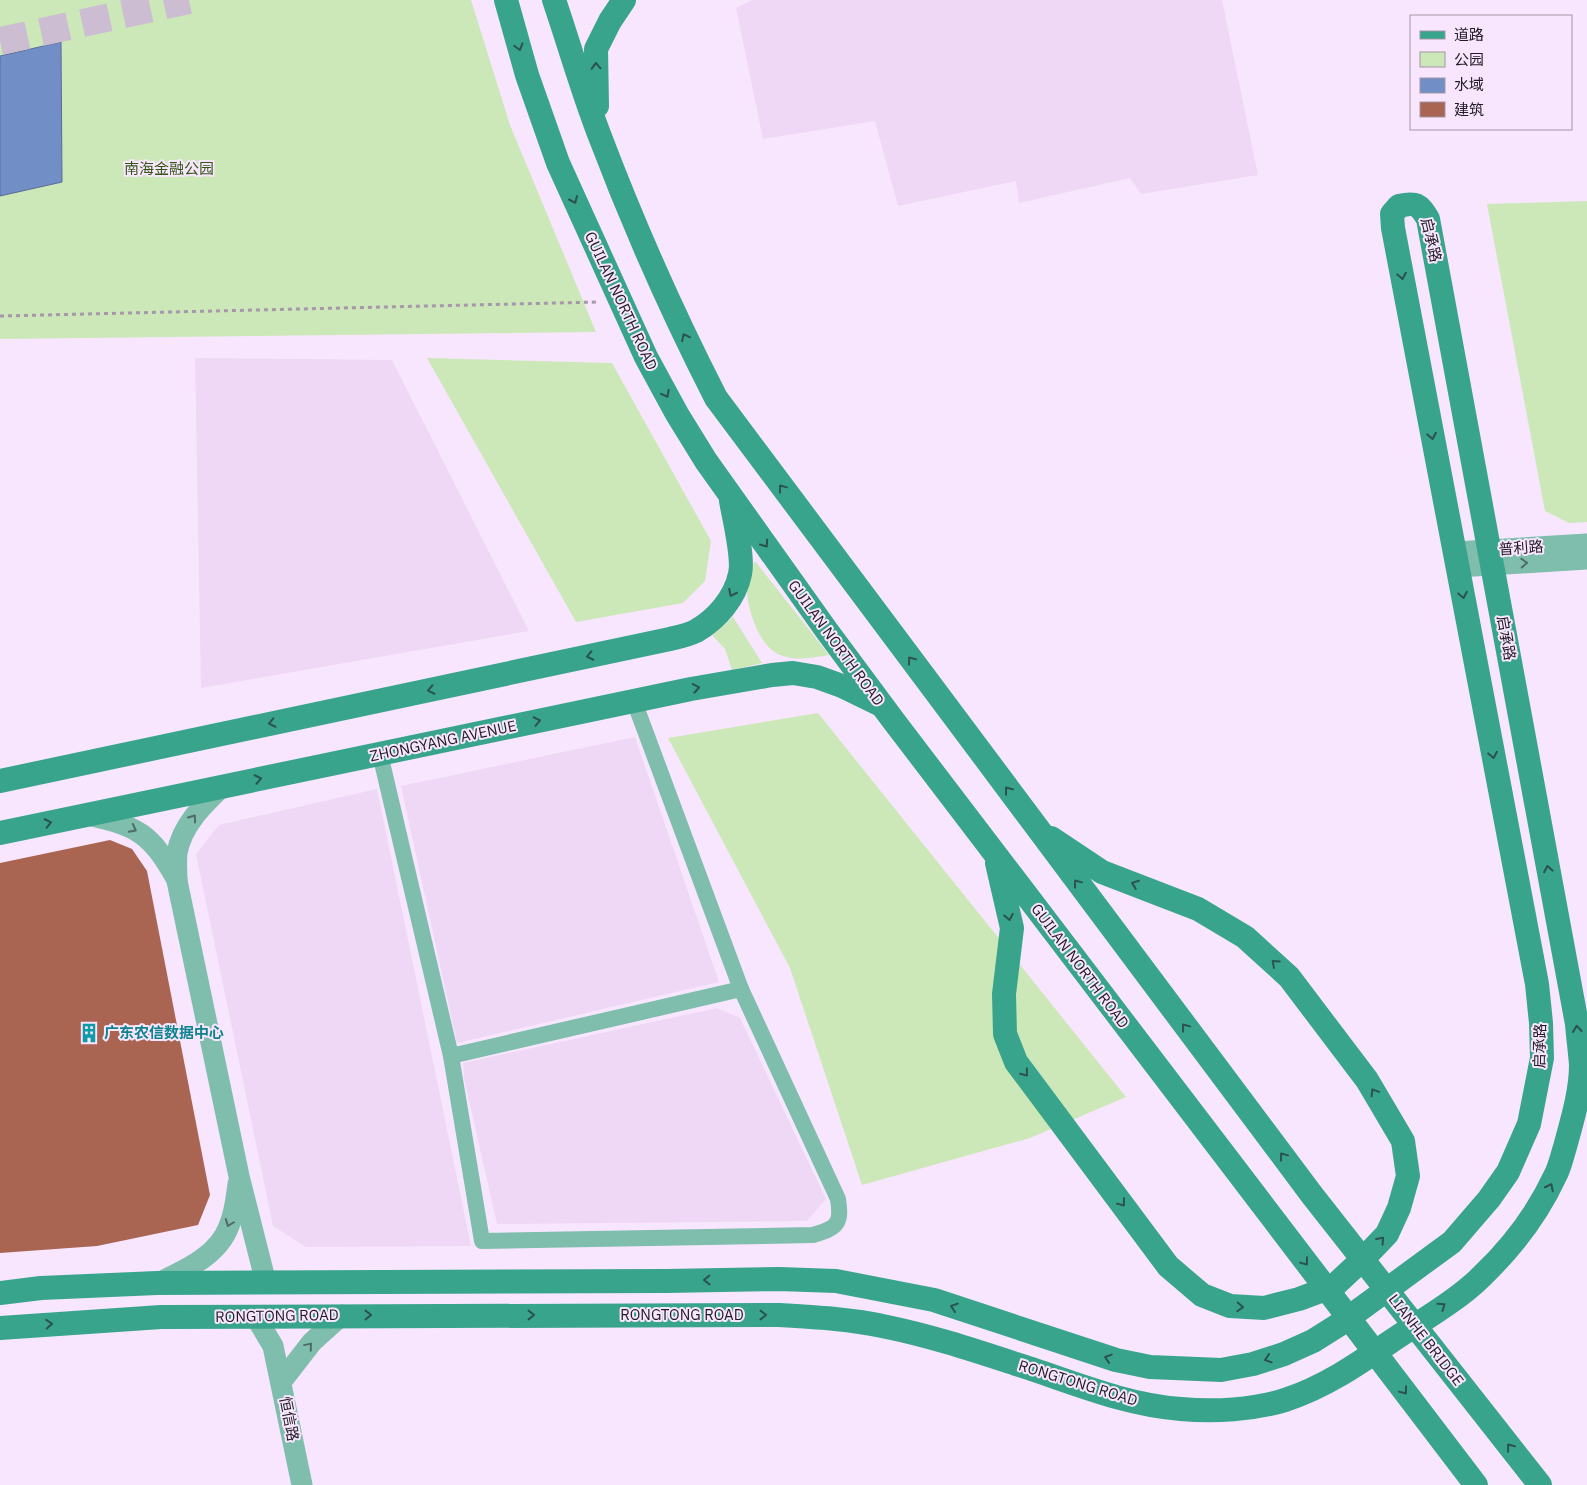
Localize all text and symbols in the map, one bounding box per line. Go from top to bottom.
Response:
legend [1410,15,1572,130]
text: 道路 [1454,25,1484,44]
one-way arrow [513,42,524,51]
text: 公园 [1454,50,1484,69]
one-way arrow [591,62,601,70]
text: 水域 [1454,75,1484,94]
text: 建筑 [1454,100,1484,119]
park label: 南海金融公园 [124,159,214,178]
one-way arrow [567,195,578,204]
street label: 启承路 [1417,216,1446,264]
street label: GUILAN NORTH ROAD [581,228,662,373]
one-way arrow [1396,272,1406,280]
one-way arrow [681,333,691,342]
one-way arrow [660,389,670,398]
one-way arrow [1427,431,1437,440]
one-way arrow [779,485,787,494]
street label: 普利路 [1498,536,1544,559]
one-way arrow [759,538,768,548]
one-way arrow [1520,558,1528,569]
street label: GUILAN NORTH ROAD [784,576,888,709]
one-way arrow [728,587,738,596]
one-way arrow [1457,591,1468,600]
street label: 启承路 [1493,614,1520,662]
one-way arrow [586,650,595,661]
one-way arrow [908,657,916,666]
one-way arrow [427,684,436,695]
one-way arrow [692,684,701,694]
street label: ZHONGYANG AVENUE [368,716,518,765]
one-way arrow [533,716,542,727]
one-way arrow [268,717,277,728]
one-way arrow [1488,750,1498,759]
one-way arrow [254,774,263,785]
one-way arrow [1005,786,1014,796]
one-way arrow [187,814,196,824]
one-way arrow [43,818,52,829]
one-way arrow [128,823,137,833]
one-way arrow [1544,865,1554,874]
one-way arrow [1075,880,1083,889]
one-way arrow [1131,880,1139,890]
street label: GUILAN NORTH ROAD [1027,900,1133,1032]
one-way arrow [1004,912,1014,921]
one-way arrow [1271,960,1280,969]
building icon: 广东农信数据中心 [78,1022,100,1044]
place label: 广东农信数据中心 [104,1023,224,1042]
street label: 启承路 [1530,1023,1549,1069]
one-way arrow [1183,1024,1191,1033]
one-way arrow [1572,1025,1583,1033]
one-way arrow [1019,1067,1028,1077]
one-way arrow [1370,1088,1380,1097]
one-way arrow [1280,1153,1289,1162]
one-way arrow [1544,1183,1554,1192]
one-way arrow [1116,1198,1125,1207]
one-way arrow [225,1219,235,1227]
one-way arrow [1375,1236,1384,1245]
one-way arrow [1300,1256,1308,1265]
one-way arrow [703,1275,711,1286]
street label: LIANHE BRIDGE [1385,1290,1468,1389]
one-way arrow [1237,1301,1245,1312]
one-way arrow [950,1303,959,1313]
one-way arrow [1436,1303,1446,1312]
street label: RONGTONG ROAD [215,1305,339,1326]
street label: RONGTONG ROAD [620,1305,744,1324]
one-way arrow [365,1310,373,1320]
one-way arrow [528,1310,535,1320]
one-way arrow [760,1310,768,1320]
one-way arrow [45,1319,53,1330]
one-way arrow [303,1343,312,1352]
one-way arrow [1105,1353,1113,1363]
one-way arrow [1265,1353,1273,1363]
street label: RONGTONG ROAD [1016,1355,1140,1410]
one-way arrow [1399,1385,1407,1394]
street label: 恒信路 [276,1395,303,1443]
one-way arrow [1508,1444,1516,1453]

